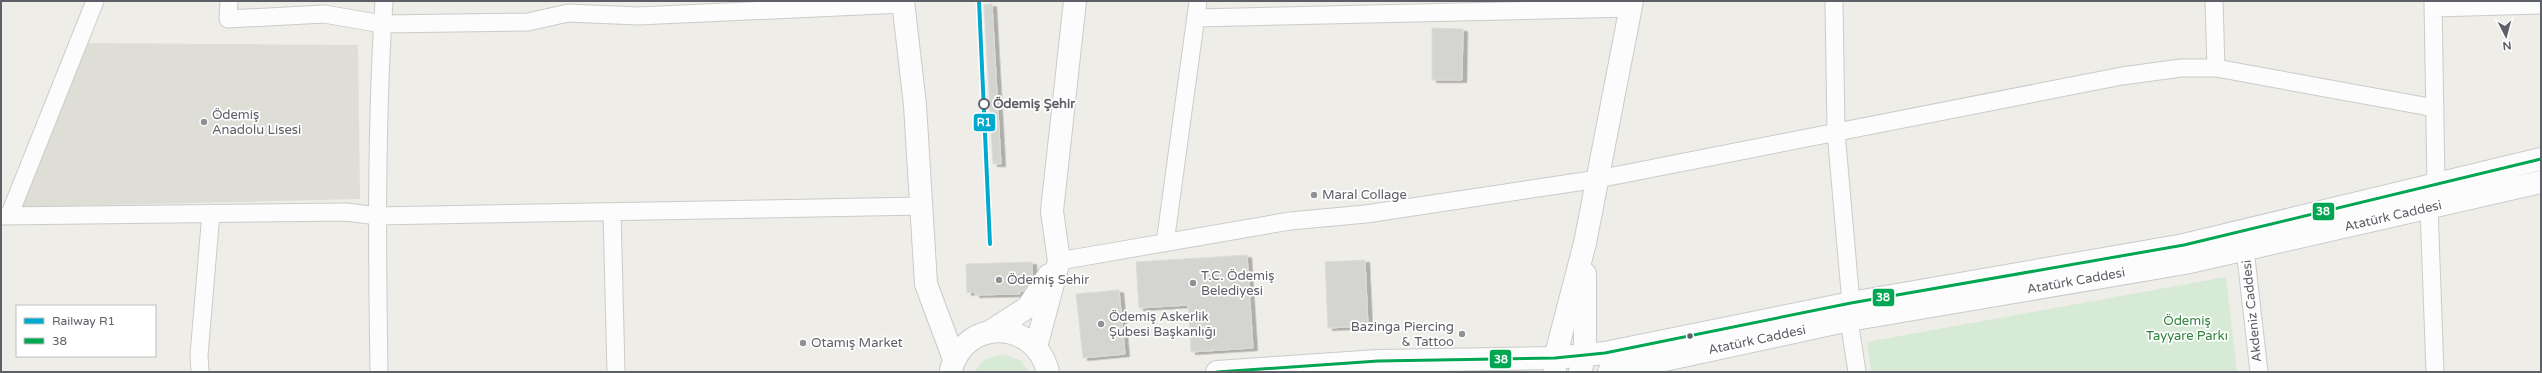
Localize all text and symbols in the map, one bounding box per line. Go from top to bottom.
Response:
north arrow [2486,16,2526,56]
text: N [2502,39,2512,52]
place label: Ödemiş Şehir [993,96,1076,112]
marker: Ödemiş Şehir [978,98,990,110]
place label: Ödemiş Anadolu Lisesi [212,107,301,138]
line badge: R1 [973,113,996,132]
text: R1 [977,116,991,129]
marker: Ödemiş Anadolu Lisesi [199,117,209,127]
place label: Maral Collage [1322,187,1407,203]
marker: Maral Collage [1309,190,1319,200]
street label: Atatürk Caddesi [2343,197,2443,235]
line badge: 38 [2312,202,2335,221]
text: 38 [2316,205,2330,218]
street label: Akdeniz Caddesi [2239,259,2265,363]
street label: Atatürk Caddesi [2026,264,2126,298]
place label: T.C. Ödemiş Belediyesi [1201,268,1274,299]
place label: Ödemiş Sehir [1007,272,1089,288]
marker: Ödemiş Sehir [994,275,1004,285]
marker: T.C. Ödemiş Belediyesi [1188,278,1198,288]
line badge: 38 [1872,288,1895,307]
text: 38 [1876,291,1890,304]
legend [16,305,156,357]
place label: Ödemiş Askerlik Şubesi Başkanlığı [1109,309,1216,340]
park label: Ödemiş Tayyare Parkı [2146,313,2228,344]
text: Railway R1 [52,314,115,328]
marker: Ödemiş Askerlik Şubesi Başkanlığı [1096,319,1106,329]
place label: Bazinga Piercing & Tattoo [1351,319,1454,350]
street label: Atatürk Caddesi [1707,322,1807,358]
marker: Bazinga Piercing & Tattoo [1457,329,1467,339]
unlabelled marker [1685,331,1695,341]
text: 38 [52,334,67,348]
place label: Otamış Market [811,335,903,351]
marker: Otamış Market [798,338,808,348]
line badge: 38 [1489,349,1512,369]
text: 38 [1494,353,1508,366]

